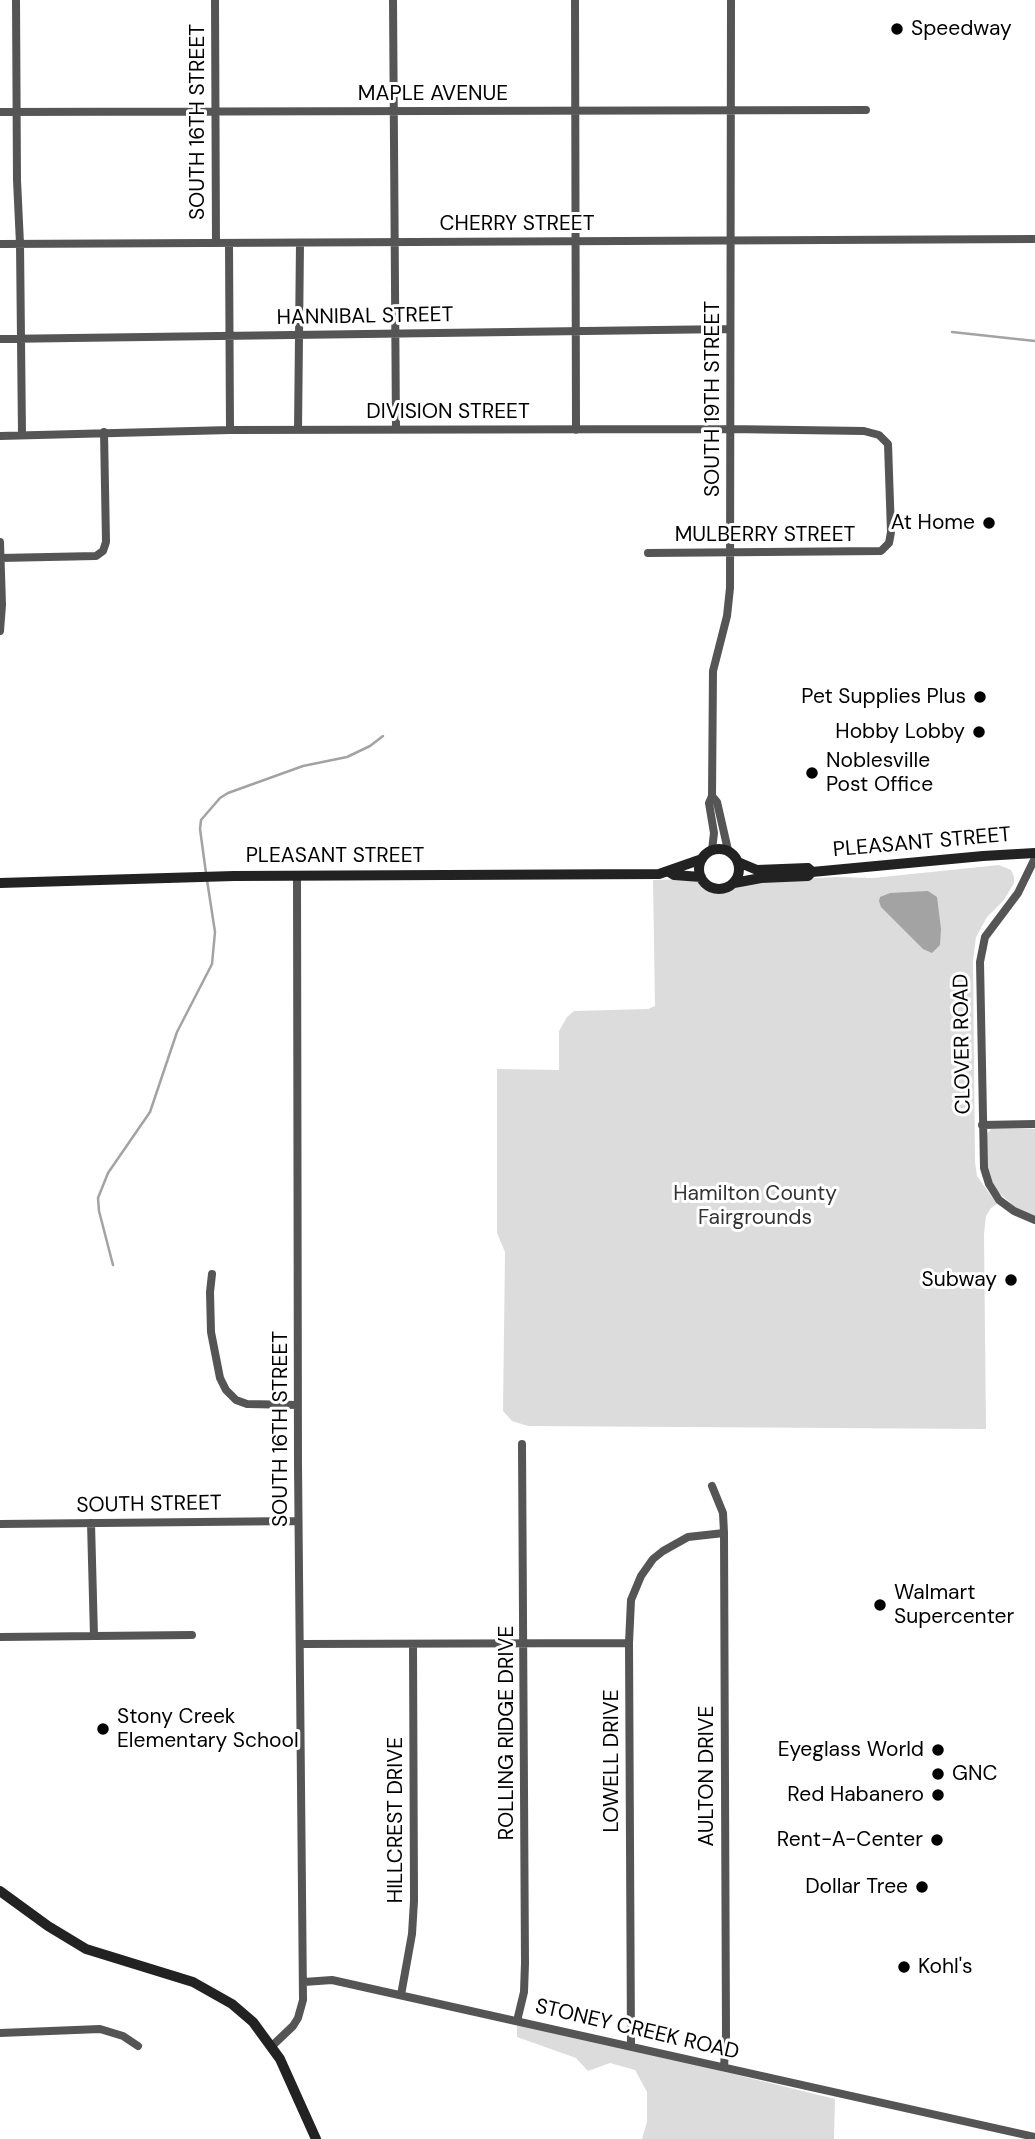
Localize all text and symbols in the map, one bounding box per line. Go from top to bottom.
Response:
place label: Speedway [911,16,1012,42]
marker: Speedway [889,21,905,37]
street label: SOUTH 16TH STREET [185,24,211,220]
street label: MAPLE AVENUE [358,81,508,107]
street label: CHERRY STREET [440,211,594,237]
street label: SOUTH 19TH STREET [700,301,726,497]
street label: HANNIBAL STREET [276,303,454,331]
street label: DIVISION STREET [366,399,530,425]
place label: At Home [891,510,975,536]
marker: At Home [981,515,997,531]
street label: MULBERRY STREET [675,522,855,548]
place label: Pet Supplies Plus [801,684,966,710]
marker: Pet Supplies Plus [972,689,988,705]
place label: Hobby Lobby [835,719,965,745]
marker: Hobby Lobby [971,724,987,740]
place label: Noblesville Post Office [826,748,933,798]
marker: Noblesville Post Office [804,765,820,781]
street label: PLEASANT STREET [832,823,1012,863]
street label: PLEASANT STREET [246,843,424,869]
street label: CLOVER ROAD [949,974,977,1114]
park label: Hamilton County Fairgrounds [673,1181,837,1231]
place label: Subway [922,1267,997,1293]
marker: Subway [1003,1272,1019,1288]
street label: SOUTH 16TH STREET [268,1331,294,1527]
street label: SOUTH STREET [76,1491,222,1519]
place label: Walmart Supercenter [894,1580,1014,1630]
marker: Walmart Supercenter [872,1597,888,1613]
street label: ROLLING RIDGE DRIVE [494,1626,520,1840]
street label: LOWELL DRIVE [599,1689,625,1833]
place label: Stony Creek Elementary School [117,1704,299,1754]
street label: AULTON DRIVE [694,1706,720,1846]
marker: Stony Creek Elementary School [95,1721,111,1737]
street label: HILLCREST DRIVE [383,1737,409,1903]
place label: Eyeglass World [778,1737,924,1763]
marker: Eyeglass World [930,1742,946,1758]
place label: GNC [952,1761,997,1787]
marker: GNC [930,1766,946,1782]
place label: Red Habanero [787,1782,924,1808]
marker: Red Habanero [930,1787,946,1803]
place label: Rent-A-Center [777,1827,923,1853]
marker: Rent-A-Center [929,1832,945,1848]
place label: Dollar Tree [805,1874,908,1900]
marker: Dollar Tree [914,1879,930,1895]
place label: Kohl's [918,1954,973,1980]
marker: Kohl's [896,1959,912,1975]
street label: STONEY CREEK ROAD [533,1994,741,2066]

